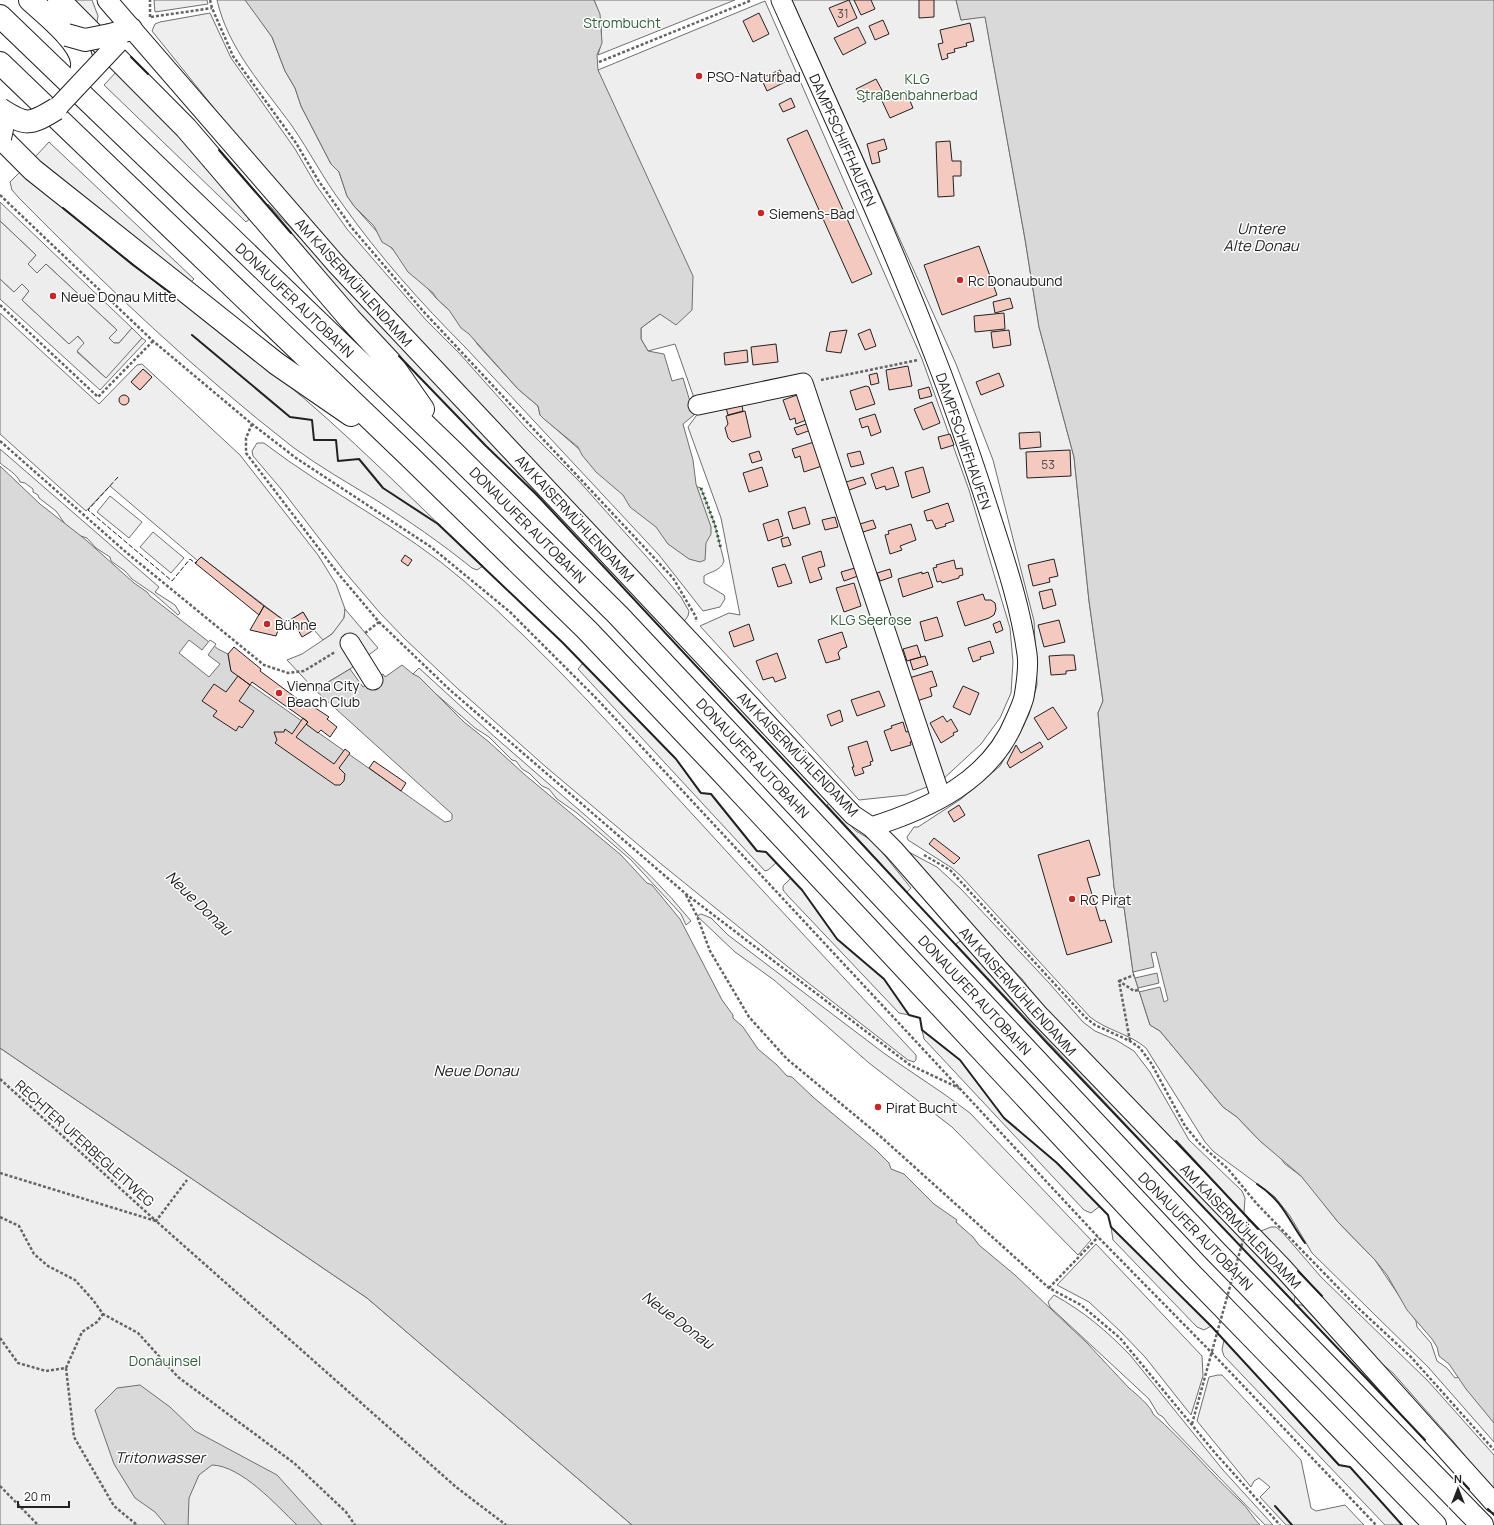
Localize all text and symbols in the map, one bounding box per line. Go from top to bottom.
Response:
house number: 31 [837,5,849,22]
park label: Strombucht [583,13,661,32]
place label: PSO-Naturbad [707,67,801,86]
park label: KLG Straßenbahnerbad [856,69,978,104]
marker: PSO-Naturbad [694,71,704,81]
street label: DAMPFSCHIFFHAUFEN [805,71,881,209]
place label: Siemens-Bad [769,204,855,223]
marker: Siemens-Bad [756,208,766,218]
street label: AM KAISERMÜHLENDAMM [291,214,417,350]
water label: Untere Alte Donau [1223,218,1300,256]
street label: DONAUUFER AUTOBAHN [232,238,358,362]
place label: Rc Donaubund [968,271,1063,290]
marker: Rc Donaubund [955,275,965,285]
place label: Neue Donau Mitte [61,287,177,306]
marker: Neue Donau Mitte [48,291,58,301]
street label: DAMPFSCHIFFHAUFEN [932,370,996,512]
street label: AM KAISERMÜHLENDAMM [511,451,639,585]
house number: 53 [1041,456,1055,473]
street label: DONAUUFER AUTOBAHN [466,463,590,587]
park label: KLG Seerose [830,610,912,629]
place label: Bühne [275,615,317,634]
marker: Bühne [262,619,272,629]
place label: Vienna City Beach Club [287,676,360,711]
street label: AM KAISERMÜHLENDAMM [733,687,863,821]
marker: Vienna City Beach Club [274,688,284,698]
street label: DONAUUFER AUTOBAHN [692,694,814,822]
water label: Neue Donau [161,866,238,941]
place label: RC Pirat [1080,890,1132,909]
marker: RC Pirat [1067,894,1077,904]
street label: AM KAISERMÜHLENDAMM [955,923,1081,1059]
street label: DONAUUFER AUTOBAHN [914,931,1036,1059]
water label: Neue Donau [434,1060,519,1081]
street label: RECHTER UFERBEGLEITWEG [11,1075,159,1211]
place label: Pirat Bucht [886,1098,958,1117]
marker: Pirat Bucht [873,1102,883,1112]
street label: AM KAISERMÜHLENDAMM [1176,1159,1306,1293]
street label: DONAUUFER AUTOBAHN [1134,1168,1258,1294]
water label: Neue Donau [638,1286,719,1355]
park label: Donauinsel [129,1351,201,1370]
water label: Tritonwasser [115,1447,208,1468]
north arrow [1438,1469,1478,1509]
text: N [1454,1471,1462,1486]
scale bar [18,1483,69,1509]
text: 20 m [24,1488,51,1505]

